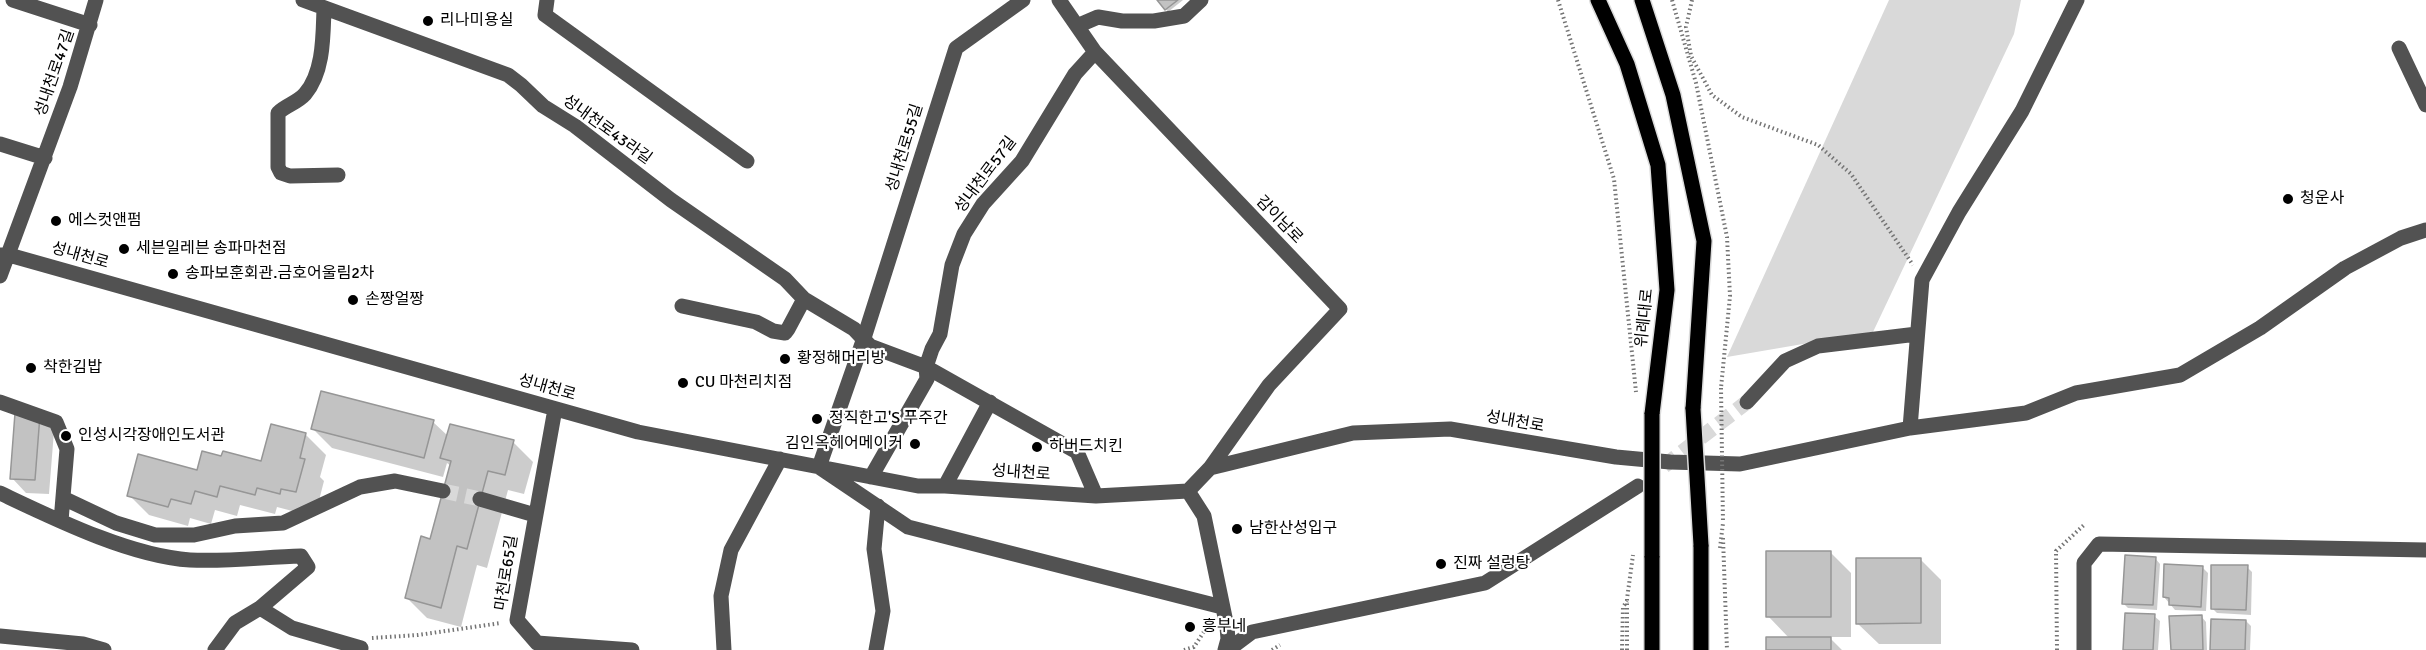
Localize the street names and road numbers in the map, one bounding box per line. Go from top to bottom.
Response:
street label: 성내천로47길 [31,27,79,119]
street label: 성내천로43라길 [559,91,655,169]
street label: 성내천로55길 [883,102,927,194]
street label: 성내천로57길 [951,133,1021,217]
street label: 감이남로 [1252,192,1306,248]
street label: 성내천로 [49,239,111,273]
street label: 위례대로 [1632,288,1658,348]
street label: 성내천로 [516,371,578,405]
street label: 성내천로 [1484,407,1546,437]
street label: 성내천로 [991,461,1051,485]
street label: 마천로65길 [492,534,522,612]

